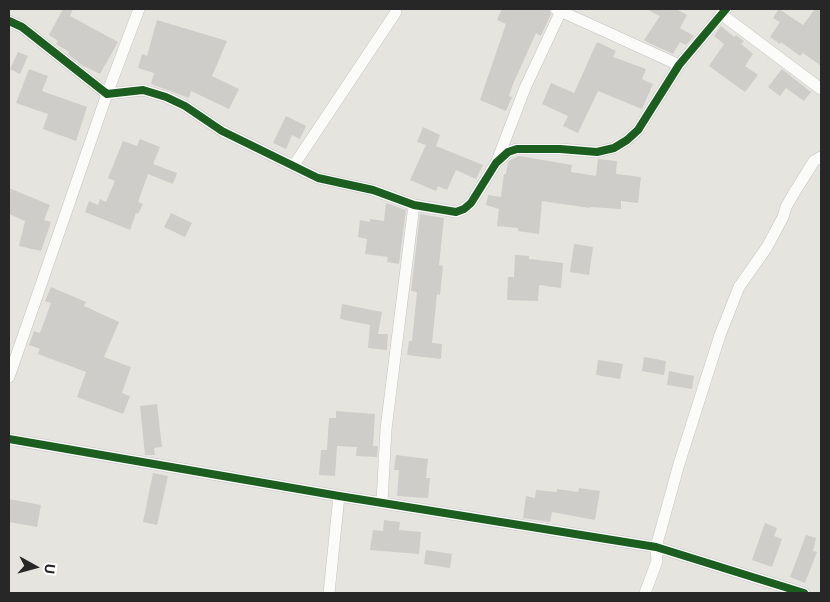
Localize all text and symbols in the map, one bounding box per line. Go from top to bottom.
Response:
north arrow [10,542,60,592]
text: U [40,562,60,575]

